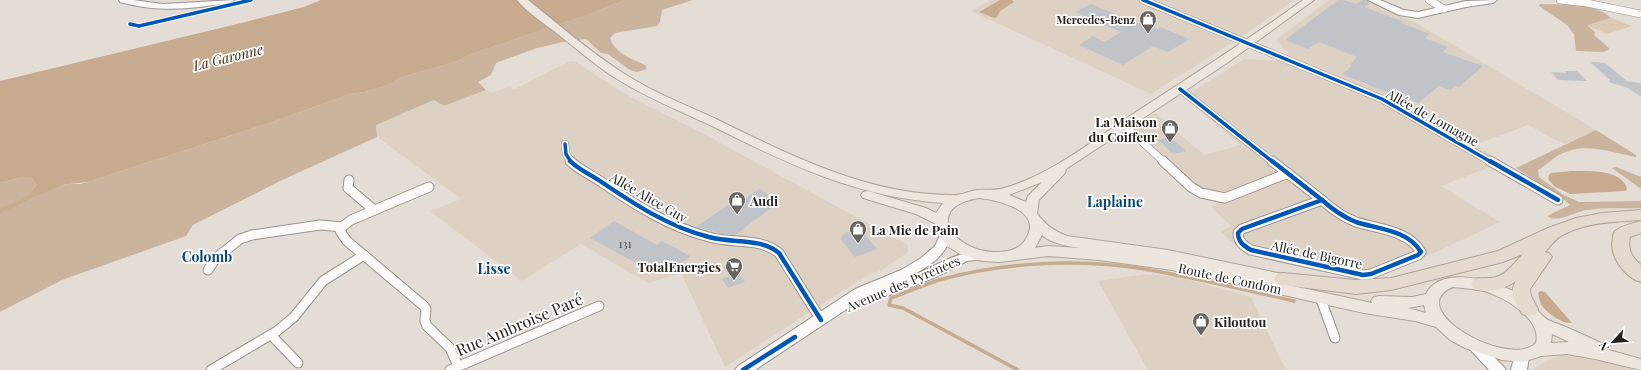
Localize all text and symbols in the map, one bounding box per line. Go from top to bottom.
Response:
shop icon: Mercedes-Benz [1138,9,1158,34]
place label: Mercedes-Benz [1056,12,1135,27]
water label: La Garonne [190,39,265,75]
street label: Allée de Lomagne [1383,84,1483,150]
place label: La Maison du Coiffeur [1089,113,1157,145]
shop icon: La Maison du Coiffeur [1160,118,1180,143]
street label: Allée Alice Guy [606,168,691,226]
shop icon: Audi [727,190,747,215]
place label: Audi [749,192,778,209]
district label: Laplaine [1087,192,1143,211]
shop icon: La Mie de Pain [848,219,868,244]
place label: La Mie de Pain [871,221,959,238]
house number: 131 [619,236,631,251]
street label: Allée de Bigorre [1269,236,1365,272]
district label: Colomb [182,247,232,266]
street label: Avenue des Pyrénées [842,251,963,315]
supermarket icon: TotalEnergies [724,256,744,281]
place label: TotalEnergies [638,258,721,275]
district label: Lisse [478,259,510,278]
street label: Route de Condom [1177,259,1284,297]
street label: Rue Ambroise Paré [452,288,586,360]
shop icon: Kiloutou [1191,311,1211,336]
place label: Kiloutou [1214,313,1266,330]
north arrow [1593,322,1633,362]
text: N [1595,340,1612,353]

